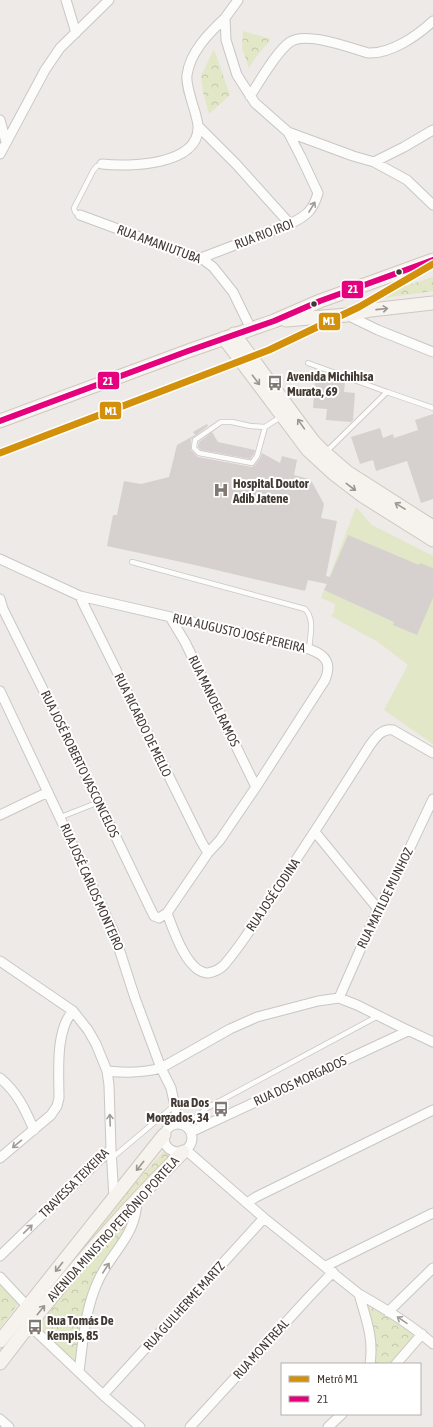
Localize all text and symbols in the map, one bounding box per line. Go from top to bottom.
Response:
one-way arrow [308,201,316,213]
street label: RUA RIO IROI [232,216,296,252]
street label: RUA AMANIUTUBA [115,222,204,266]
unlabelled marker [394,267,404,277]
line badge: 21 [341,280,364,299]
text: 21 [348,283,358,295]
unlabelled marker [309,299,319,309]
one-way arrow [375,305,388,312]
line badge: M1 [318,312,341,331]
text: M1 [323,315,335,327]
place label: Avenida Michihisa Murata, 69 [286,369,374,399]
line badge: 21 [97,371,120,390]
one-way arrow [252,374,260,385]
bus stop icon: Avenida Michihisa Murata, 69 [266,374,284,392]
text: 21 [103,375,113,387]
line badge: M1 [99,401,122,420]
text: M1 [105,405,117,417]
one-way arrow [297,418,305,429]
place label: Hospital Doutor Adib Jatene [232,476,310,506]
hospital icon: Hospital Doutor Adib Jatene [212,481,230,499]
one-way arrow [346,483,357,491]
one-way arrow [395,502,406,510]
street label: RUA AUGUSTO JOSÉ PEREIRA [171,610,307,656]
street label: RUA MANOEL RAMOS [185,653,243,750]
street label: RUA RICARDO DE MELLO [111,671,175,780]
street label: RUA JOSÉ ROBERTO VASCONCELOS [38,688,122,840]
street label: RUA JOSÉ CARLOS MONTEIRO [57,821,127,953]
street label: RUA MATILDE MUNHOZ [354,845,416,951]
street label: RUA JOSÉ CODINA [243,855,303,934]
street label: RUA DOS MORGADOS [251,1053,349,1109]
place label: Rua Dos Morgados, 34 [146,1095,209,1125]
bus stop icon: Rua Dos Morgados, 34 [212,1100,230,1118]
one-way arrow [106,1114,114,1127]
one-way arrow [12,1140,23,1148]
street label: TRAVESSA TEIXEIRA [36,1145,112,1221]
street label: AVENIDA MINISTRO PETRÔNIO PORTELA [44,1153,182,1304]
one-way arrow [136,1160,145,1171]
one-way arrow [23,1224,33,1234]
street label: RUA GUILHERME MARTZ [140,1259,228,1353]
one-way arrow [55,1262,63,1273]
one-way arrow [102,1263,110,1274]
one-way arrow [36,1305,45,1315]
place label: Rua Tomás De Kempis, 85 [47,1313,114,1343]
street label: RUA MONTREAL [230,1316,292,1382]
one-way arrow [396,1316,407,1325]
bus stop icon: Rua Tomás De Kempis, 85 [26,1318,44,1336]
legend [281,1363,421,1415]
text: Metrô M1 [317,1372,359,1386]
text: 21 [317,1392,329,1406]

